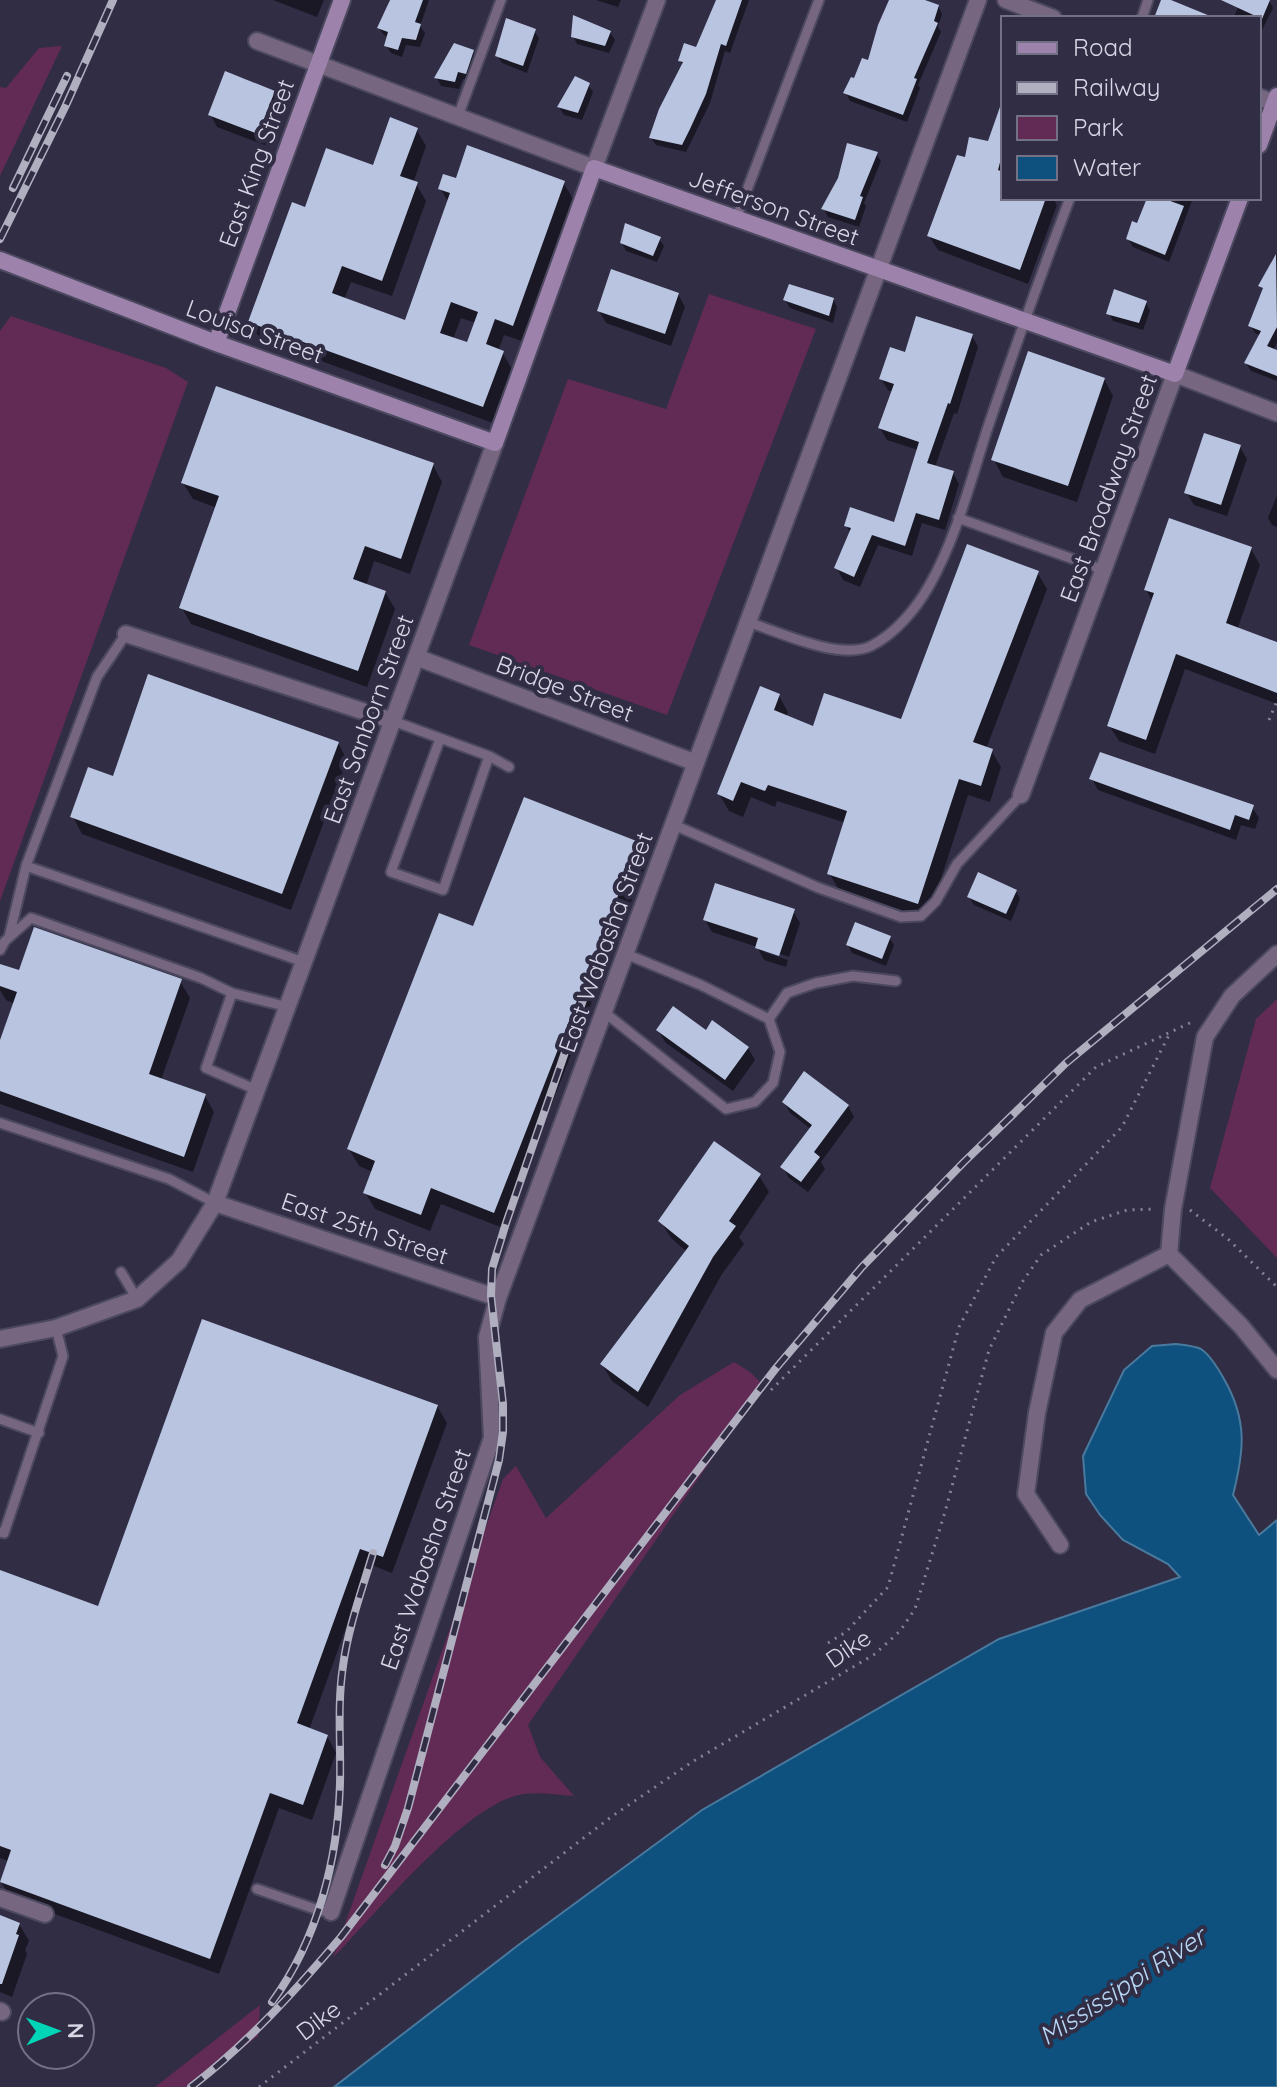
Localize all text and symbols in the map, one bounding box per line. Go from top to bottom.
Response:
legend [1001,16,1261,200]
text: Road [1073,32,1133,62]
text: Railway [1073,72,1160,102]
street label: East King Street [212,75,300,251]
text: Park [1073,112,1124,142]
text: Water [1073,152,1141,182]
street label: Jefferson Street [685,162,863,252]
street label: Louisa Street [182,292,328,370]
street label: East Broadway Street [1053,370,1163,606]
street label: East Sanborn Street [316,610,420,828]
street label: Bridge Street [492,648,638,728]
street label: East Wabasha Street [551,828,659,1056]
street label: East 25th Street [278,1185,452,1271]
street label: East Wabasha Street [373,1444,477,1674]
street label: Dike [820,1622,876,1674]
water label: Mississippi River [1032,1918,1214,2052]
north arrow [16,1991,96,2071]
street label: Dike [290,1993,346,2047]
text: N [62,2022,90,2039]

